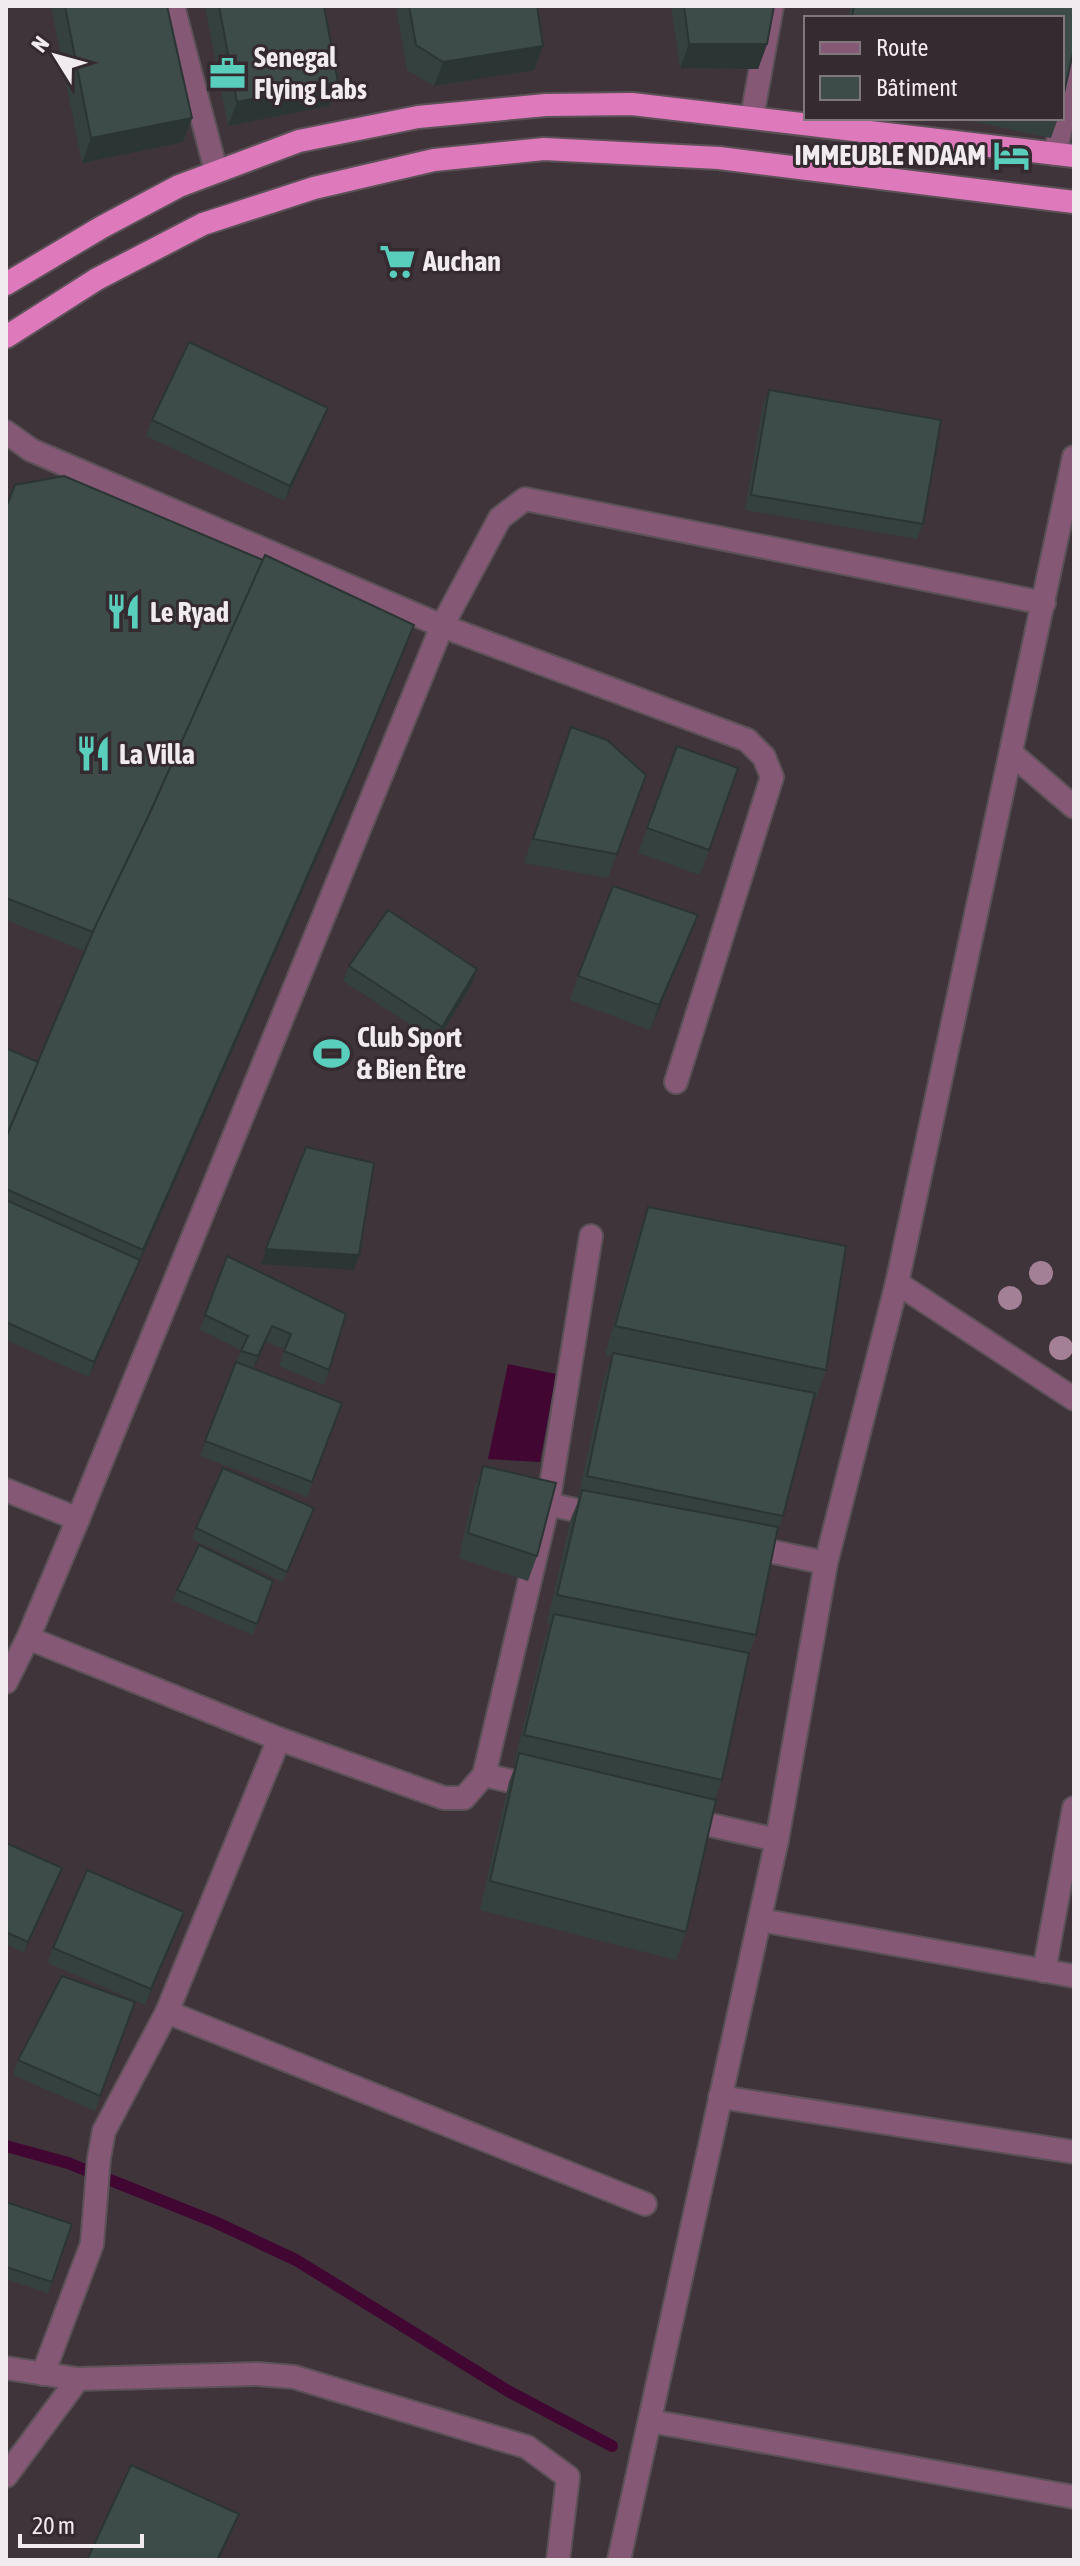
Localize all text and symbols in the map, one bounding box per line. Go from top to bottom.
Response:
north arrow [16,16,96,96]
legend [804,16,1064,120]
text: N [26,31,54,57]
text: Route [876,34,928,61]
place label: Senegal Flying Labs [254,41,367,105]
office icon: Senegal Flying Labs [209,54,247,92]
text: Bâtiment [876,74,958,101]
hotel icon: IMMEUBLE NDAAM [993,136,1031,174]
place label: IMMEUBLE NDAAM [795,139,986,171]
supermarket icon: Auchan [378,242,416,280]
place label: Auchan [422,245,501,277]
restaurant icon: Le Ryad [105,593,143,631]
place label: Le Ryad [150,596,229,628]
restaurant icon: La Villa [74,735,112,773]
place label: La Villa [119,738,195,770]
place label: Club Sport & Bien Être [357,1021,466,1085]
sports icon: Club Sport & Bien Être [312,1034,350,1072]
scale bar [20,2498,142,2548]
text: 20 m [32,2512,75,2539]

